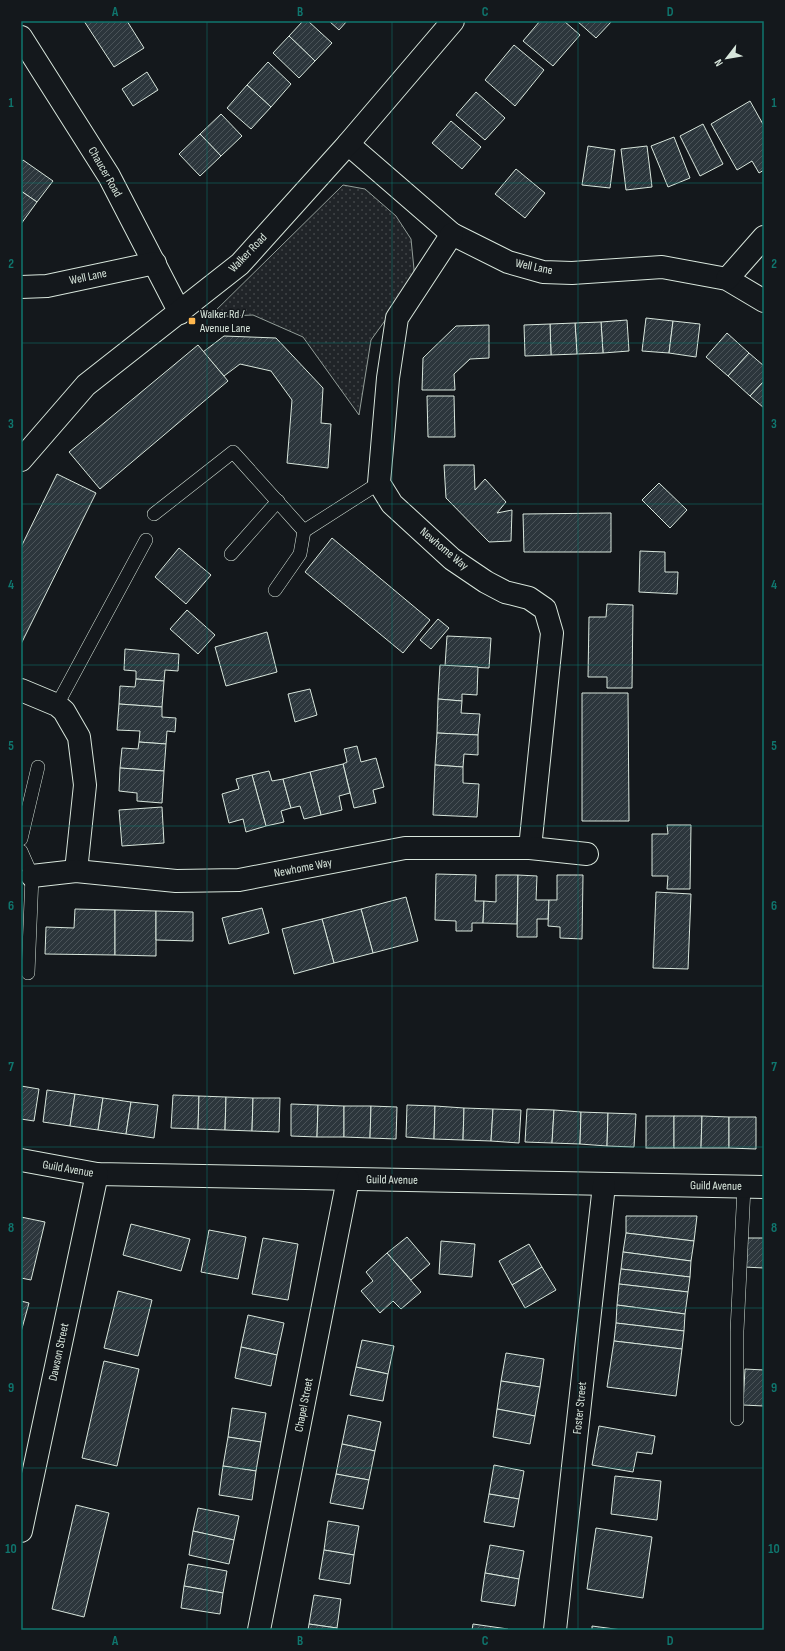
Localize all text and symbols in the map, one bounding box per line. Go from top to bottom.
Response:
text: A [111,4,119,20]
text: B [297,4,303,20]
text: C [482,4,489,20]
text: D [667,4,674,20]
north arrow [707,38,747,78]
text: N [712,57,726,69]
text: 1 [8,95,14,111]
text: 1 [771,95,777,111]
street label: Chaucer Road [85,144,125,200]
street label: Walker Road [226,230,270,276]
text: 2 [8,256,14,272]
street label: Well Lane [514,256,554,278]
text: 2 [771,256,777,272]
street label: Well Lane [68,266,108,288]
place label: Walker Rd / Avenue Lane [199,307,250,336]
marker: Walker Rd / Avenue Lane [187,316,197,326]
text: 3 [8,416,14,432]
text: 3 [771,416,777,432]
street label: Newhome Way [417,524,472,574]
text: 4 [8,577,14,593]
text: 4 [771,577,777,593]
text: 5 [8,738,14,754]
text: 5 [771,738,777,754]
street label: Newhome Way [273,855,334,881]
text: 6 [8,898,14,914]
text: 6 [771,898,777,914]
text: 7 [8,1059,14,1075]
text: 7 [771,1059,777,1075]
street label: Guild Avenue [41,1157,95,1181]
street label: Guild Avenue [366,1172,418,1188]
street label: Guild Avenue [690,1178,742,1194]
text: 8 [8,1220,14,1236]
text: 8 [771,1220,777,1236]
street label: Dawson Street [46,1321,73,1382]
street label: Chapel Street [291,1376,317,1433]
text: 9 [8,1380,14,1396]
text: 9 [771,1380,777,1396]
street label: Foster Street [570,1381,590,1435]
text: 10 [5,1541,17,1557]
text: 10 [768,1541,780,1557]
text: A [111,1633,119,1649]
text: B [297,1633,303,1649]
text: C [482,1633,489,1649]
text: D [667,1633,674,1649]

